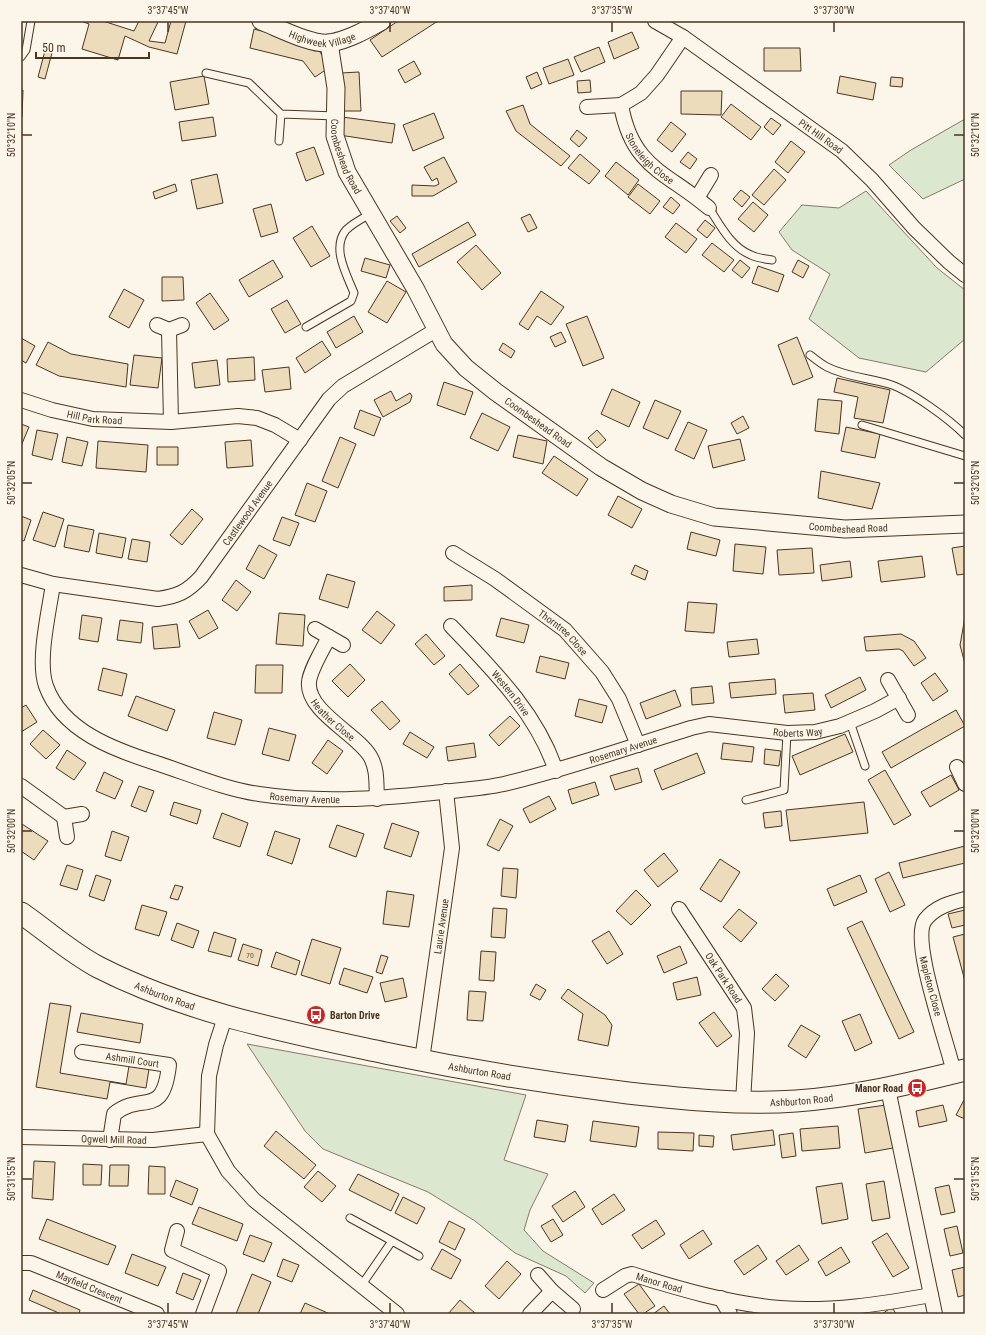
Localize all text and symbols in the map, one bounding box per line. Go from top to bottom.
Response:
text: 3°37'45"W [148,5,189,16]
text: 3°37'40"W [370,5,411,16]
text: 3°37'35"W [592,5,633,16]
text: 3°37'30"W [814,5,855,16]
street label: Highweek Village [287,29,357,49]
scale bar [36,34,149,60]
text: 50 m [42,41,66,55]
text: 50°32'10"N [6,113,17,157]
text: 50°32'10"N [970,113,981,157]
street label: Pitt Hill Road [797,117,845,156]
street label: Coombeshead Road [329,119,364,196]
street label: Stoneleigh Close [623,131,676,186]
street label: Coombeshead Road [503,395,573,450]
street label: Hill Park Road [66,408,122,426]
text: 50°32'05"N [6,461,17,505]
text: 50°32'05"N [970,461,981,505]
street label: Castlewood Avenue [220,478,275,548]
street label: Coombeshead Road [808,521,888,535]
street label: Thorntree Close [536,607,590,658]
street label: Western Drive [489,668,532,718]
street label: Heather Close [309,697,357,743]
street label: Roberts Way [772,725,824,739]
street label: Rosemary Avenue [588,734,659,766]
street label: Rosemary Avenue [269,791,340,805]
text: 50°32'00"N [6,809,17,853]
text: 50°32'00"N [970,809,981,853]
street label: Laurie Avenue [432,898,451,955]
house number: 70 [246,951,254,960]
street label: Oak Park Road [703,951,744,1005]
street label: Mapleton Close [917,955,944,1018]
street label: Ashburton Road [133,980,196,1012]
bus stop icon: Barton Drive [305,1004,327,1026]
place label: Barton Drive [330,1010,380,1021]
street label: Ashmill Court [105,1051,160,1069]
street label: Ashburton Road [447,1061,512,1082]
bus stop icon: Manor Road [906,1077,928,1099]
place label: Manor Road [855,1083,903,1094]
street label: Ashburton Road [770,1092,834,1108]
street label: Ogwell Mill Road [81,1133,147,1146]
text: 50°31'55"N [6,1157,17,1201]
text: 50°31'55"N [970,1157,981,1201]
street label: Mayfield Crescent [54,1269,124,1305]
street label: Manor Road [635,1271,684,1295]
text: 3°37'45"W [148,1319,189,1330]
text: 3°37'40"W [370,1319,411,1330]
text: 3°37'35"W [592,1319,633,1330]
text: 3°37'30"W [814,1319,855,1330]

